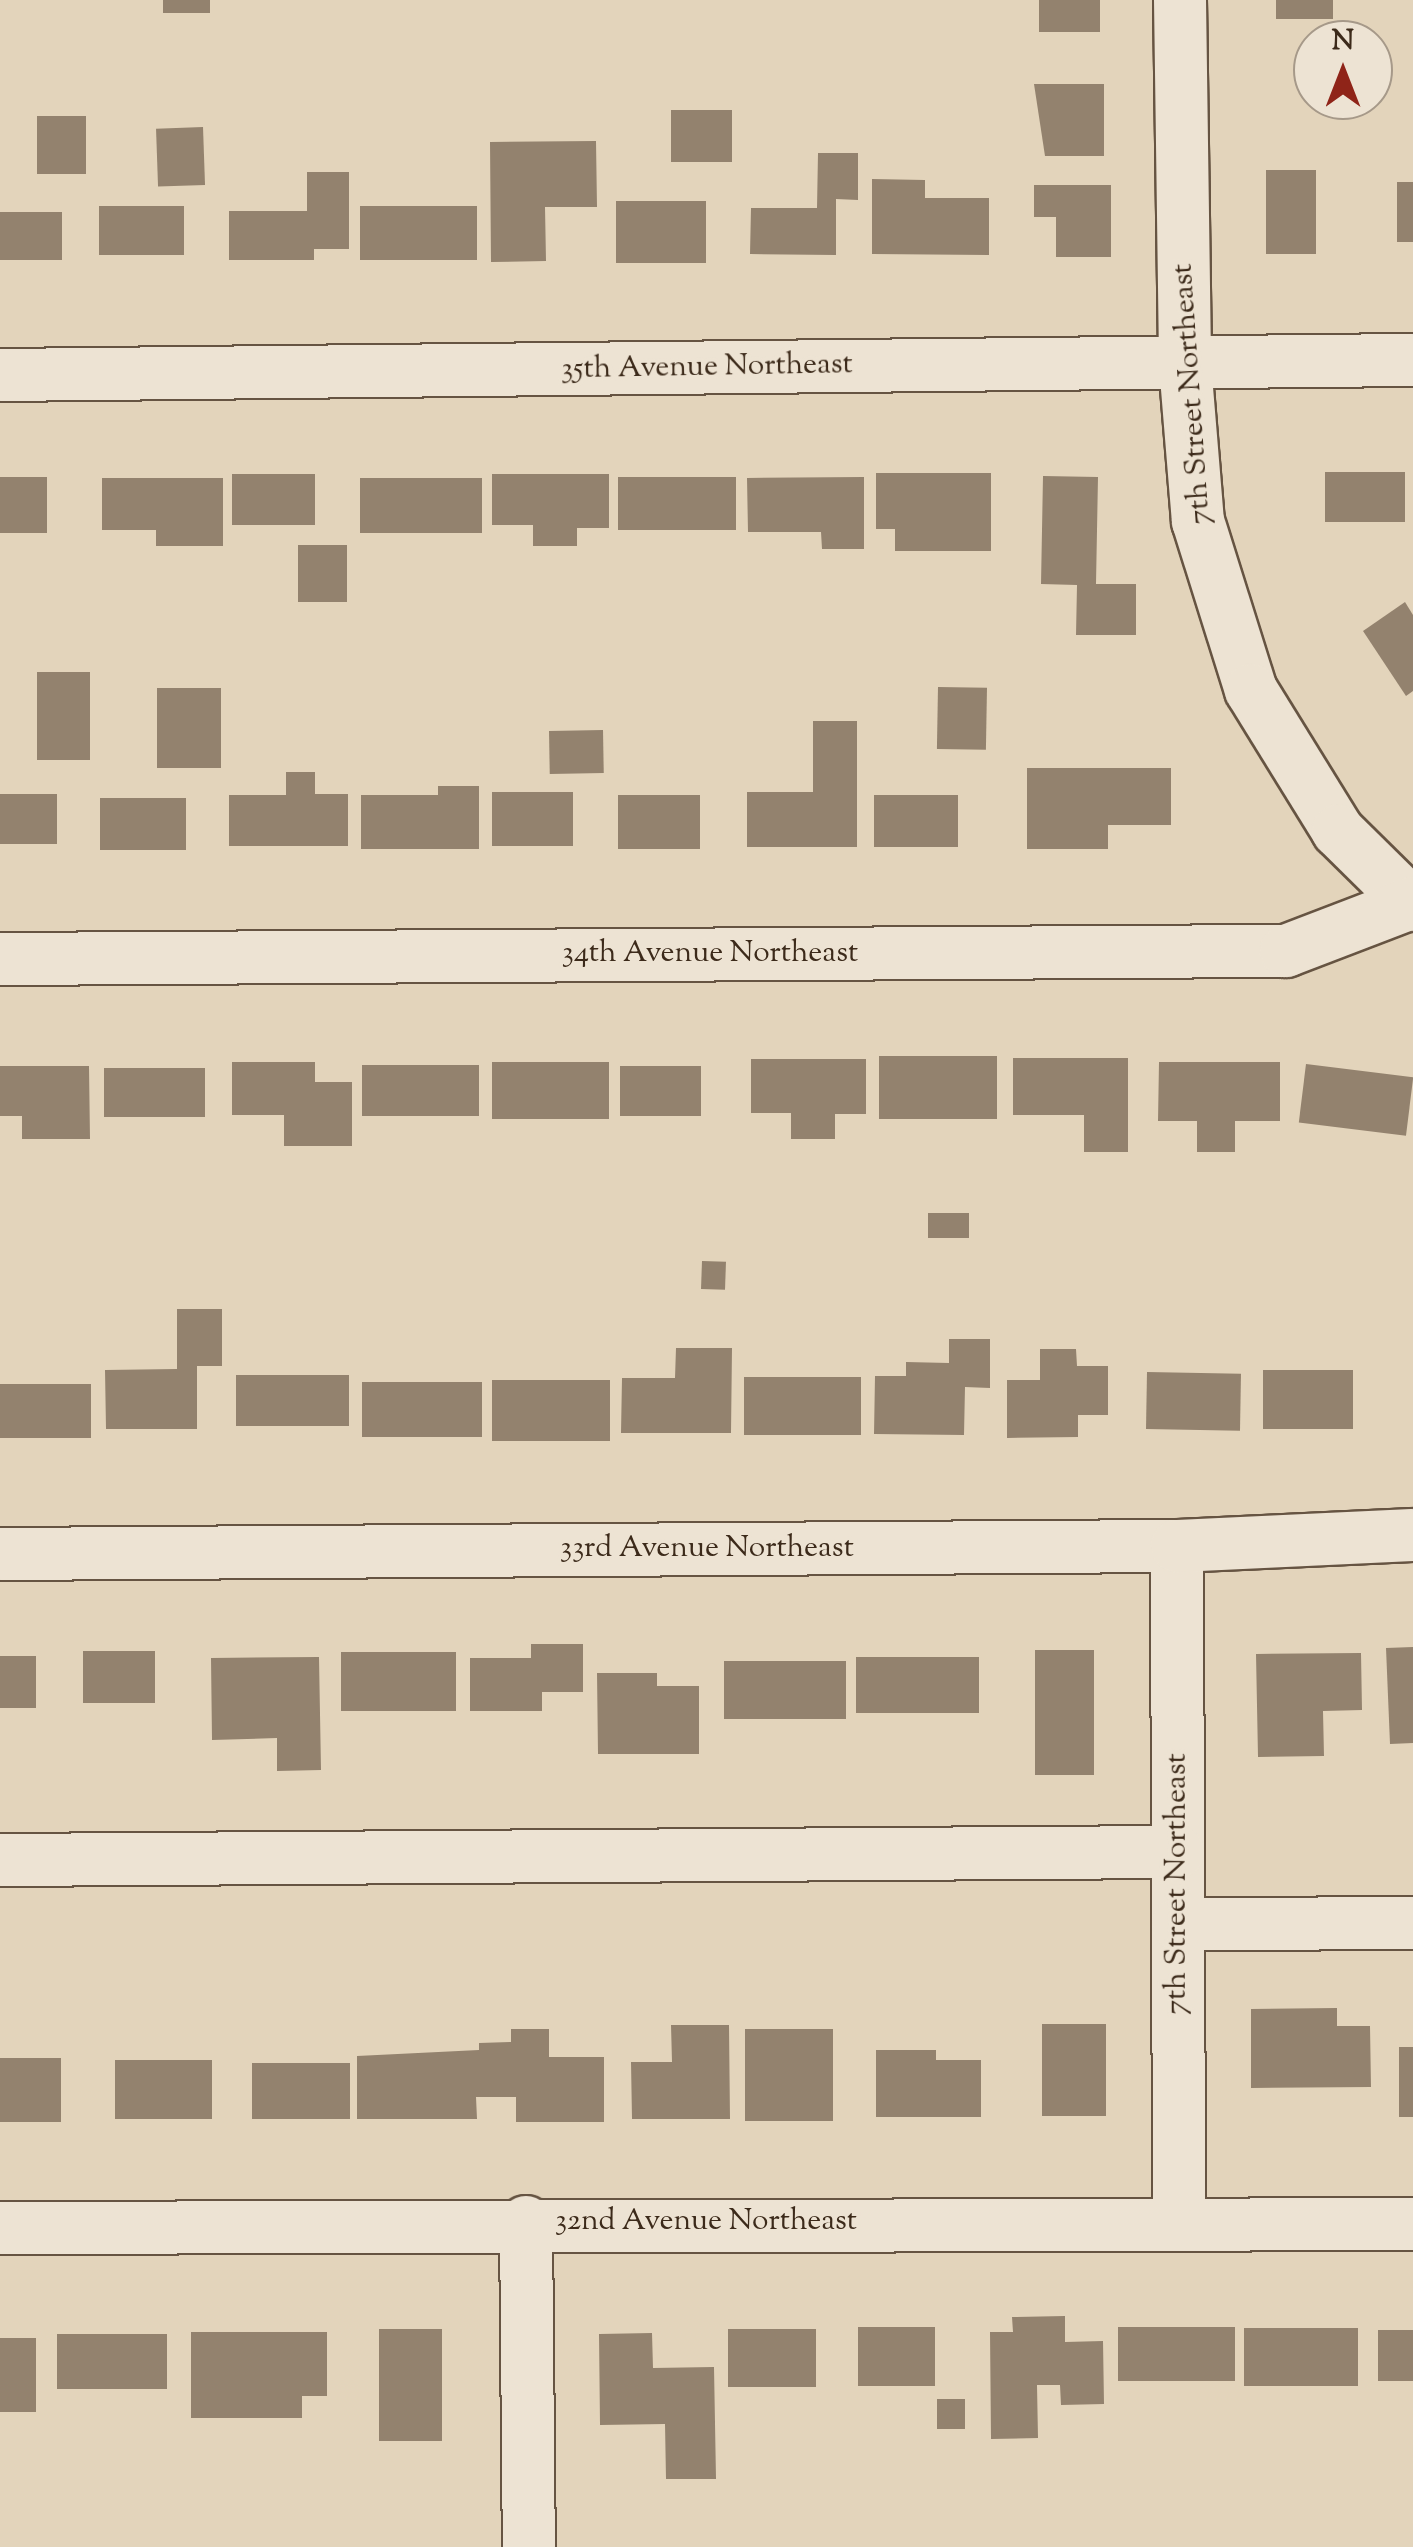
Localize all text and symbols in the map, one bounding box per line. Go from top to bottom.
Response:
north arrow [1293,20,1393,120]
text: N [1332,22,1354,62]
street label: 7th Street Northeast [1166,262,1220,526]
street label: 35th Avenue Northeast [561,347,853,389]
street label: 34th Avenue Northeast [562,936,858,972]
street label: 33rd Avenue Northeast [560,1531,854,1567]
street label: 7th Street Northeast [1160,1753,1196,2015]
street label: 32nd Avenue Northeast [555,2204,857,2240]

